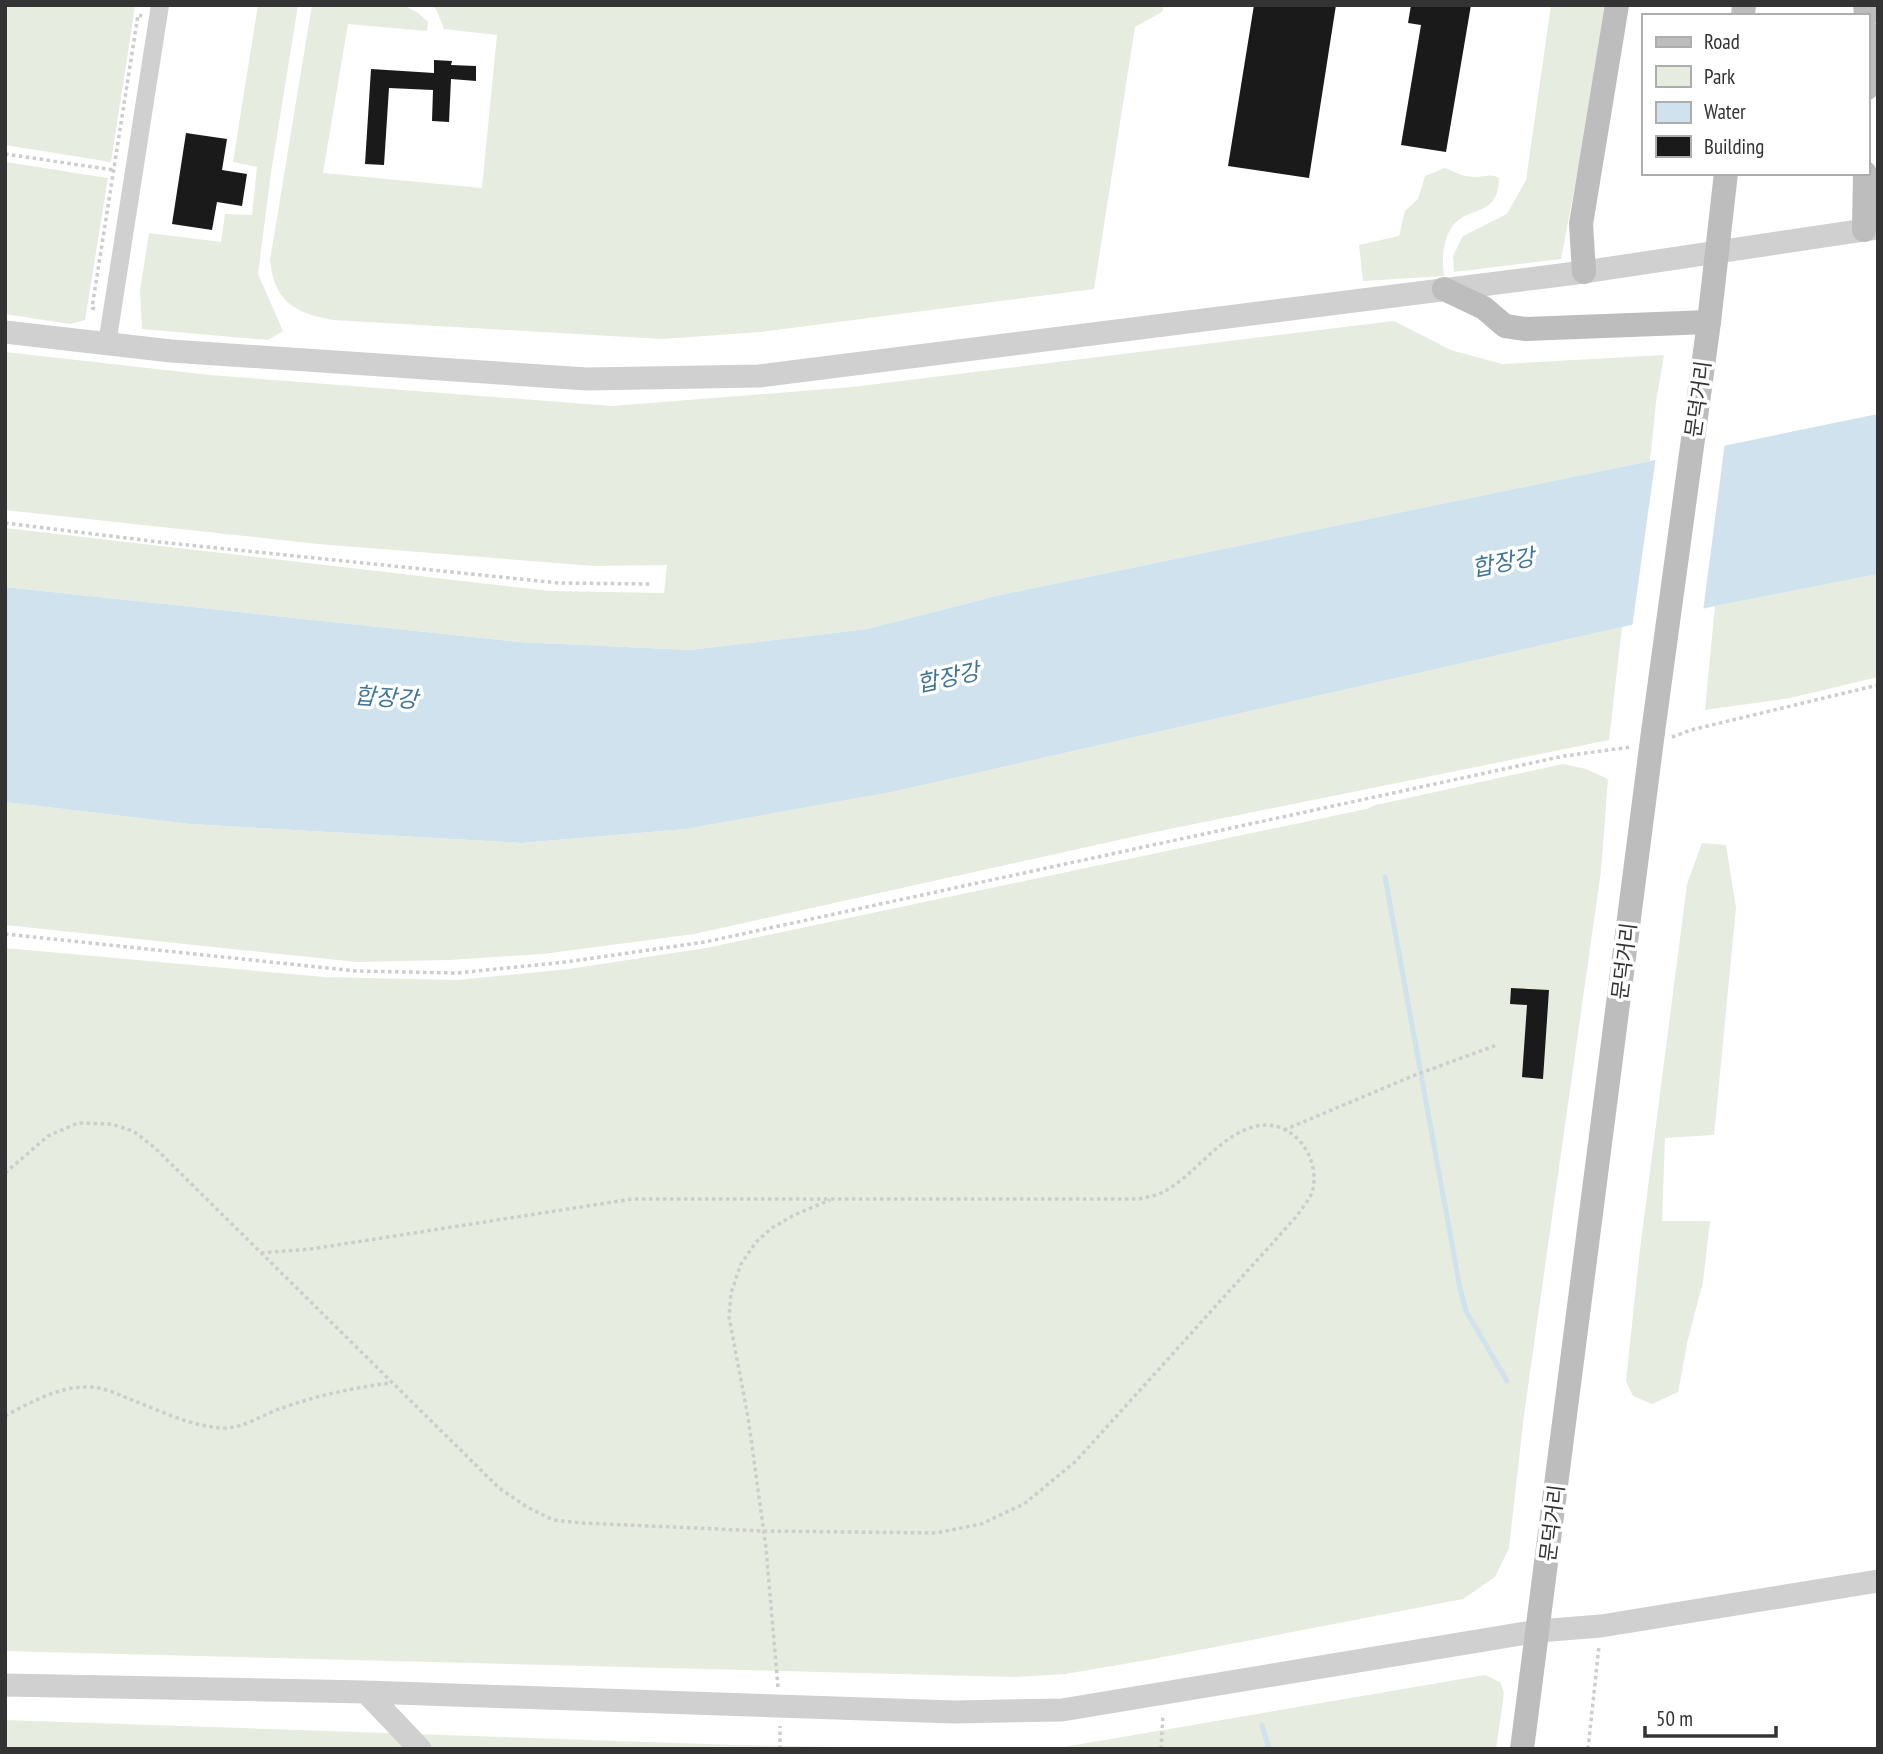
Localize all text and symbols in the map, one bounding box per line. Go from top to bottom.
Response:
legend [1642,14,1869,175]
text: Road [1704,28,1740,55]
text: Park [1704,63,1735,90]
text: Water [1704,98,1746,125]
text: Building [1704,133,1764,160]
street label: 문덕거리 [1679,359,1717,439]
water label: 합장강 [1469,541,1540,582]
water label: 합장강 [914,656,985,698]
water label: 합장강 [353,680,422,714]
street label: 문덕거리 [1606,921,1642,1001]
street label: 문덕거리 [1534,1483,1570,1563]
scale bar [1645,1694,1776,1738]
text: 50 m [1656,1705,1693,1732]

